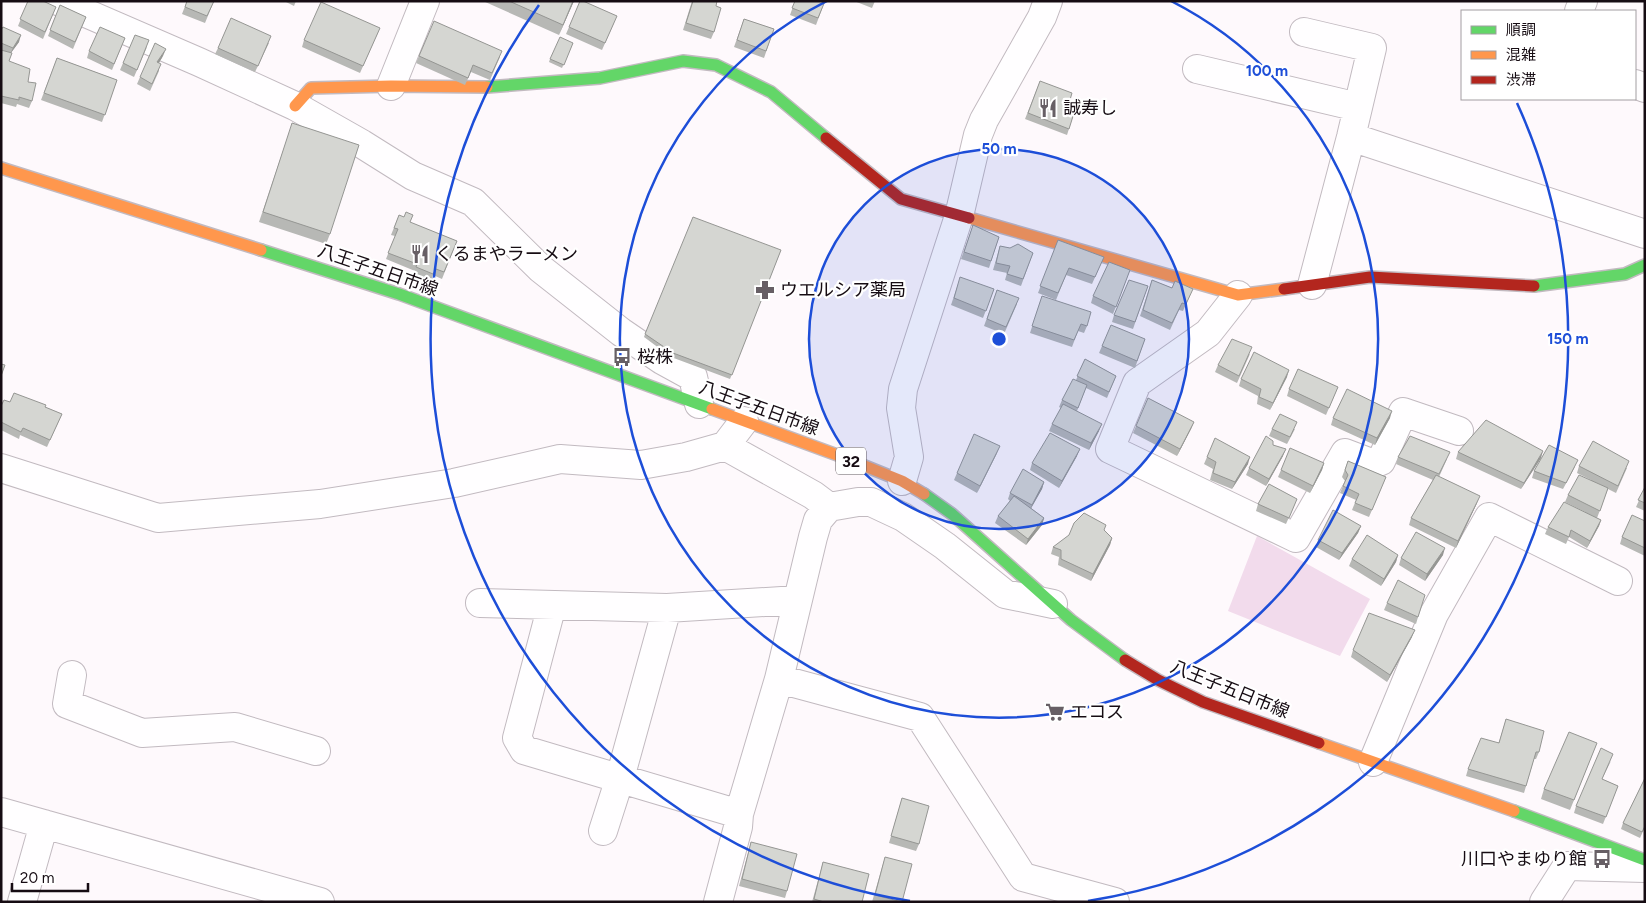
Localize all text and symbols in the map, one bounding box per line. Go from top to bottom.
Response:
legend [1461,10,1636,100]
text: 順調 [1506,21,1536,39]
text: 混雑 [1506,46,1536,64]
text: 100 m [1246,62,1288,80]
text: 渋滞 [1506,71,1536,89]
restaurant icon: 誠寿し [1037,97,1059,119]
place label: 誠寿し [1063,97,1117,119]
text: 50 m [981,140,1017,158]
street label: 八王子五日市線 [315,239,441,301]
restaurant icon: くるまやラーメン [409,243,431,265]
place label: くるまやラーメン [435,243,578,265]
pharmacy icon: ウエルシア薬局 [754,279,776,301]
place label: ウエルシア薬局 [780,279,906,301]
centre of rings [990,330,1008,348]
text: 150 m [1547,330,1589,348]
bus stop icon: 桜株 [611,346,633,368]
place label: 桜株 [637,346,673,368]
street label: 八王子五日市線 [696,376,822,440]
road number: 32 [836,448,866,474]
street label: 八王子五日市線 [1167,655,1293,723]
supermarket icon: エコス [1044,701,1066,723]
place label: エコス [1070,701,1124,723]
place label: 川口やまゆり館 [1461,848,1587,870]
bus stop icon: 川口やまゆり館 [1591,848,1613,870]
scale bar [12,860,89,892]
text: 20 m [20,869,54,887]

